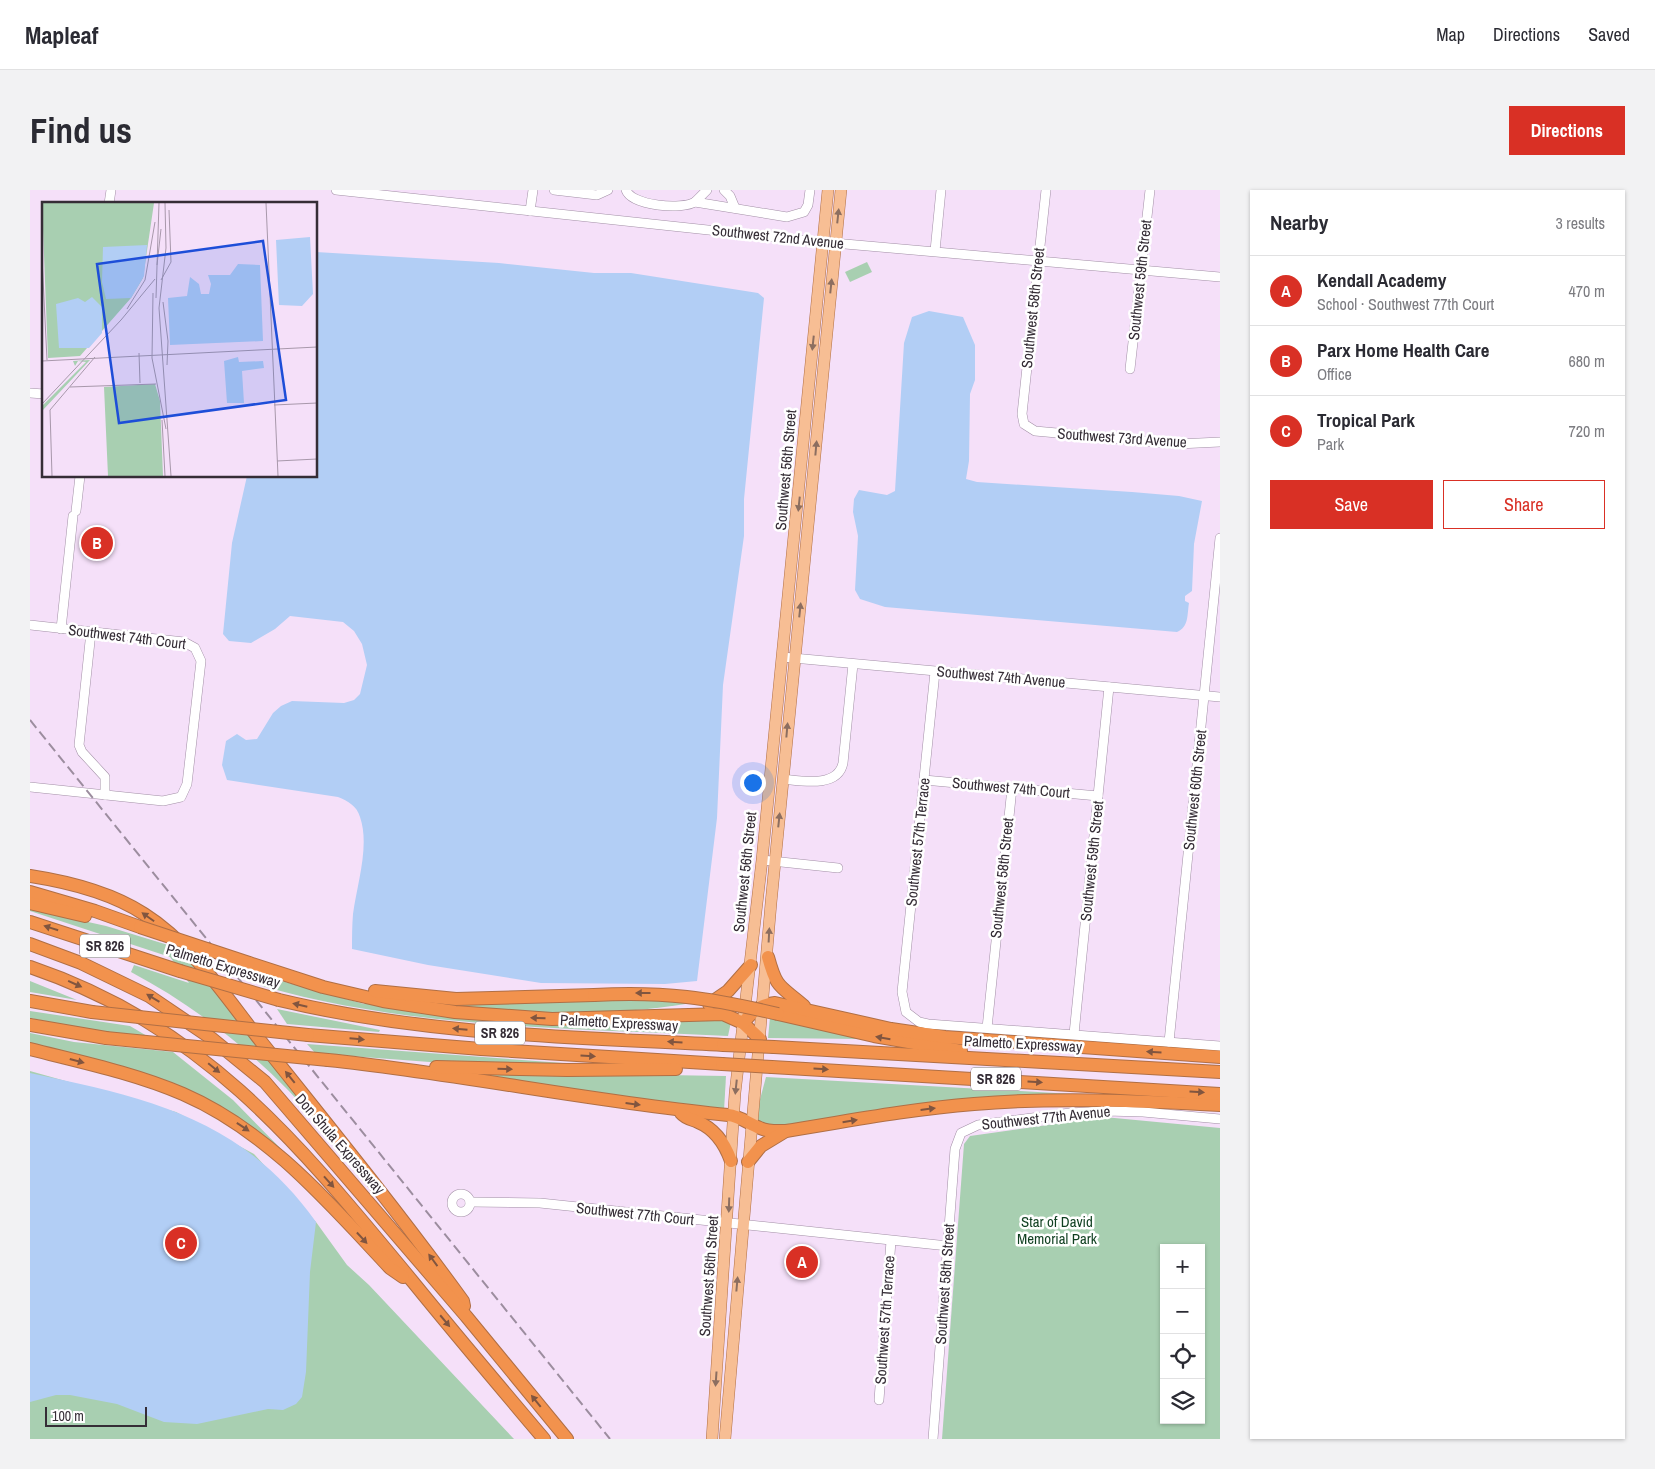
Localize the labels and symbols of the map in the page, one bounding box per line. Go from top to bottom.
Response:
inset map [42,202,318,478]
one-way arrow [834,208,842,224]
street label: Southwest 59th Street [1123,218,1156,341]
street label: Southwest 72nd Avenue [711,219,845,254]
street label: Southwest 58th Street [1016,246,1049,369]
one-way arrow [827,278,835,294]
one-way arrow [809,335,817,351]
street label: Southwest 56th Street [770,408,801,531]
street label: Southwest 73rd Avenue [1057,423,1188,453]
one-way arrow [812,440,820,456]
one-way arrow [795,497,803,513]
pin: B [81,524,113,562]
one-way arrow [796,601,804,617]
street label: Southwest 74th Court [67,619,188,654]
street label: Southwest 74th Avenue [936,660,1066,693]
one-way arrow [783,722,791,738]
street label: Southwest 60th Street [1178,728,1211,851]
your location [740,770,766,796]
street label: Southwest 74th Court [951,772,1071,803]
street label: Southwest 57th Terrace [900,777,935,907]
street label: Southwest 59th Street [1075,799,1108,922]
street label: Southwest 56th Street [728,810,761,933]
one-way arrow [775,812,783,828]
street label: Southwest 58th Street [985,816,1018,939]
one-way arrow [141,912,155,922]
one-way arrow [43,923,58,931]
one-way arrow [765,927,773,943]
road number: SR 826 [80,934,130,958]
street label: Palmetto Expressway [164,938,284,993]
one-way arrow [68,981,82,989]
one-way arrow [635,989,651,997]
one-way arrow [146,994,159,1003]
one-way arrow [292,1001,307,1009]
street label: Palmetto Expressway [559,1009,679,1036]
one-way arrow [530,1014,546,1022]
road number: SR 826 [475,1021,525,1044]
one-way arrow [452,1025,468,1033]
street label: Palmetto Expressway [963,1030,1083,1057]
one-way arrow [875,1033,891,1041]
one-way arrow [349,1036,365,1044]
one-way arrow [666,1038,682,1046]
one-way arrow [1146,1047,1162,1055]
one-way arrow [581,1052,597,1060]
one-way arrow [70,1058,85,1066]
one-way arrow [207,1062,220,1073]
one-way arrow [497,1065,513,1073]
one-way arrow [813,1066,829,1074]
road number: SR 826 [971,1068,1021,1091]
one-way arrow [284,1071,295,1084]
one-way arrow [1027,1078,1043,1086]
one-way arrow [732,1079,740,1095]
street label: Don Shula Expressway [291,1089,391,1199]
one-way arrow [1190,1089,1206,1097]
one-way arrow [626,1100,642,1108]
street label: Southwest 77th Avenue [981,1100,1111,1135]
one-way arrow [921,1105,937,1113]
one-way arrow [843,1116,859,1124]
one-way arrow [237,1123,250,1132]
one-way arrow [323,1176,335,1188]
street label: Southwest 77th Court [575,1197,696,1230]
one-way arrow [725,1198,733,1214]
park label: Star of David Memorial Park [1017,1211,1098,1249]
street label: Southwest 56th Street [694,1214,723,1337]
street label: Southwest 58th Street [930,1222,959,1345]
pin: C [165,1224,197,1262]
one-way arrow [356,1232,368,1244]
pin: A [786,1243,818,1281]
one-way arrow [428,1254,439,1267]
street label: Southwest 57th Terrace [870,1255,899,1385]
one-way arrow [733,1276,741,1292]
one-way arrow [439,1315,450,1327]
one-way arrow [712,1371,720,1387]
one-way arrow [530,1395,541,1408]
scale bar [45,1404,148,1427]

